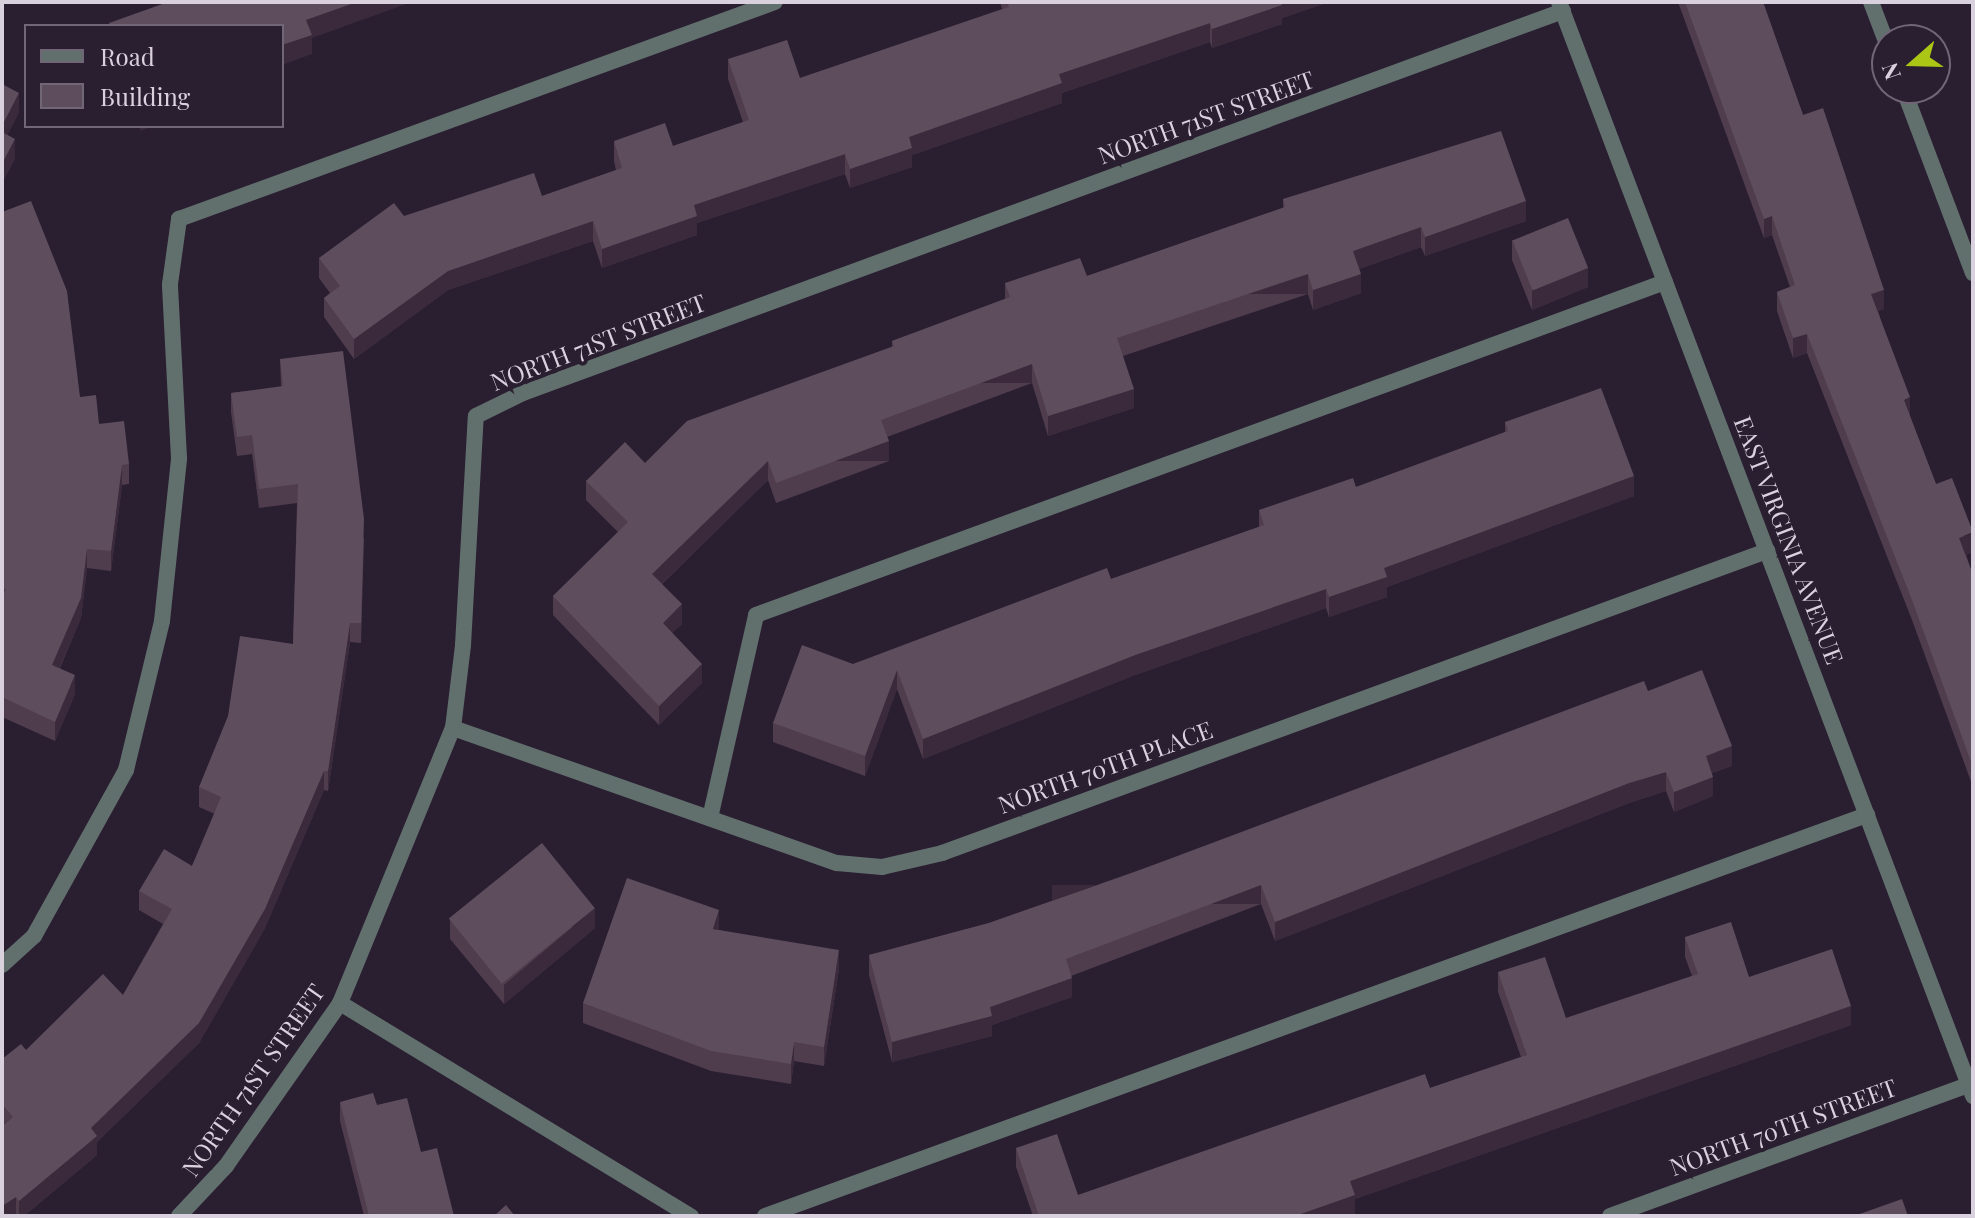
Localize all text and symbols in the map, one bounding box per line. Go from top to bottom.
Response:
legend [24,24,284,128]
north arrow [1871,24,1951,104]
text: Road [100,40,155,72]
text: N [1874,59,1907,84]
street label: NORTH 71ST STREET [1094,64,1318,170]
text: Building [100,80,190,112]
street label: NORTH 71ST STREET [486,288,710,396]
street label: EAST VIRGINIA AVENUE [1728,411,1850,669]
street label: NORTH 70TH PLACE [994,715,1216,819]
street label: NORTH 71ST STREET [176,978,330,1182]
street label: NORTH 70TH STREET [1666,1073,1900,1181]

